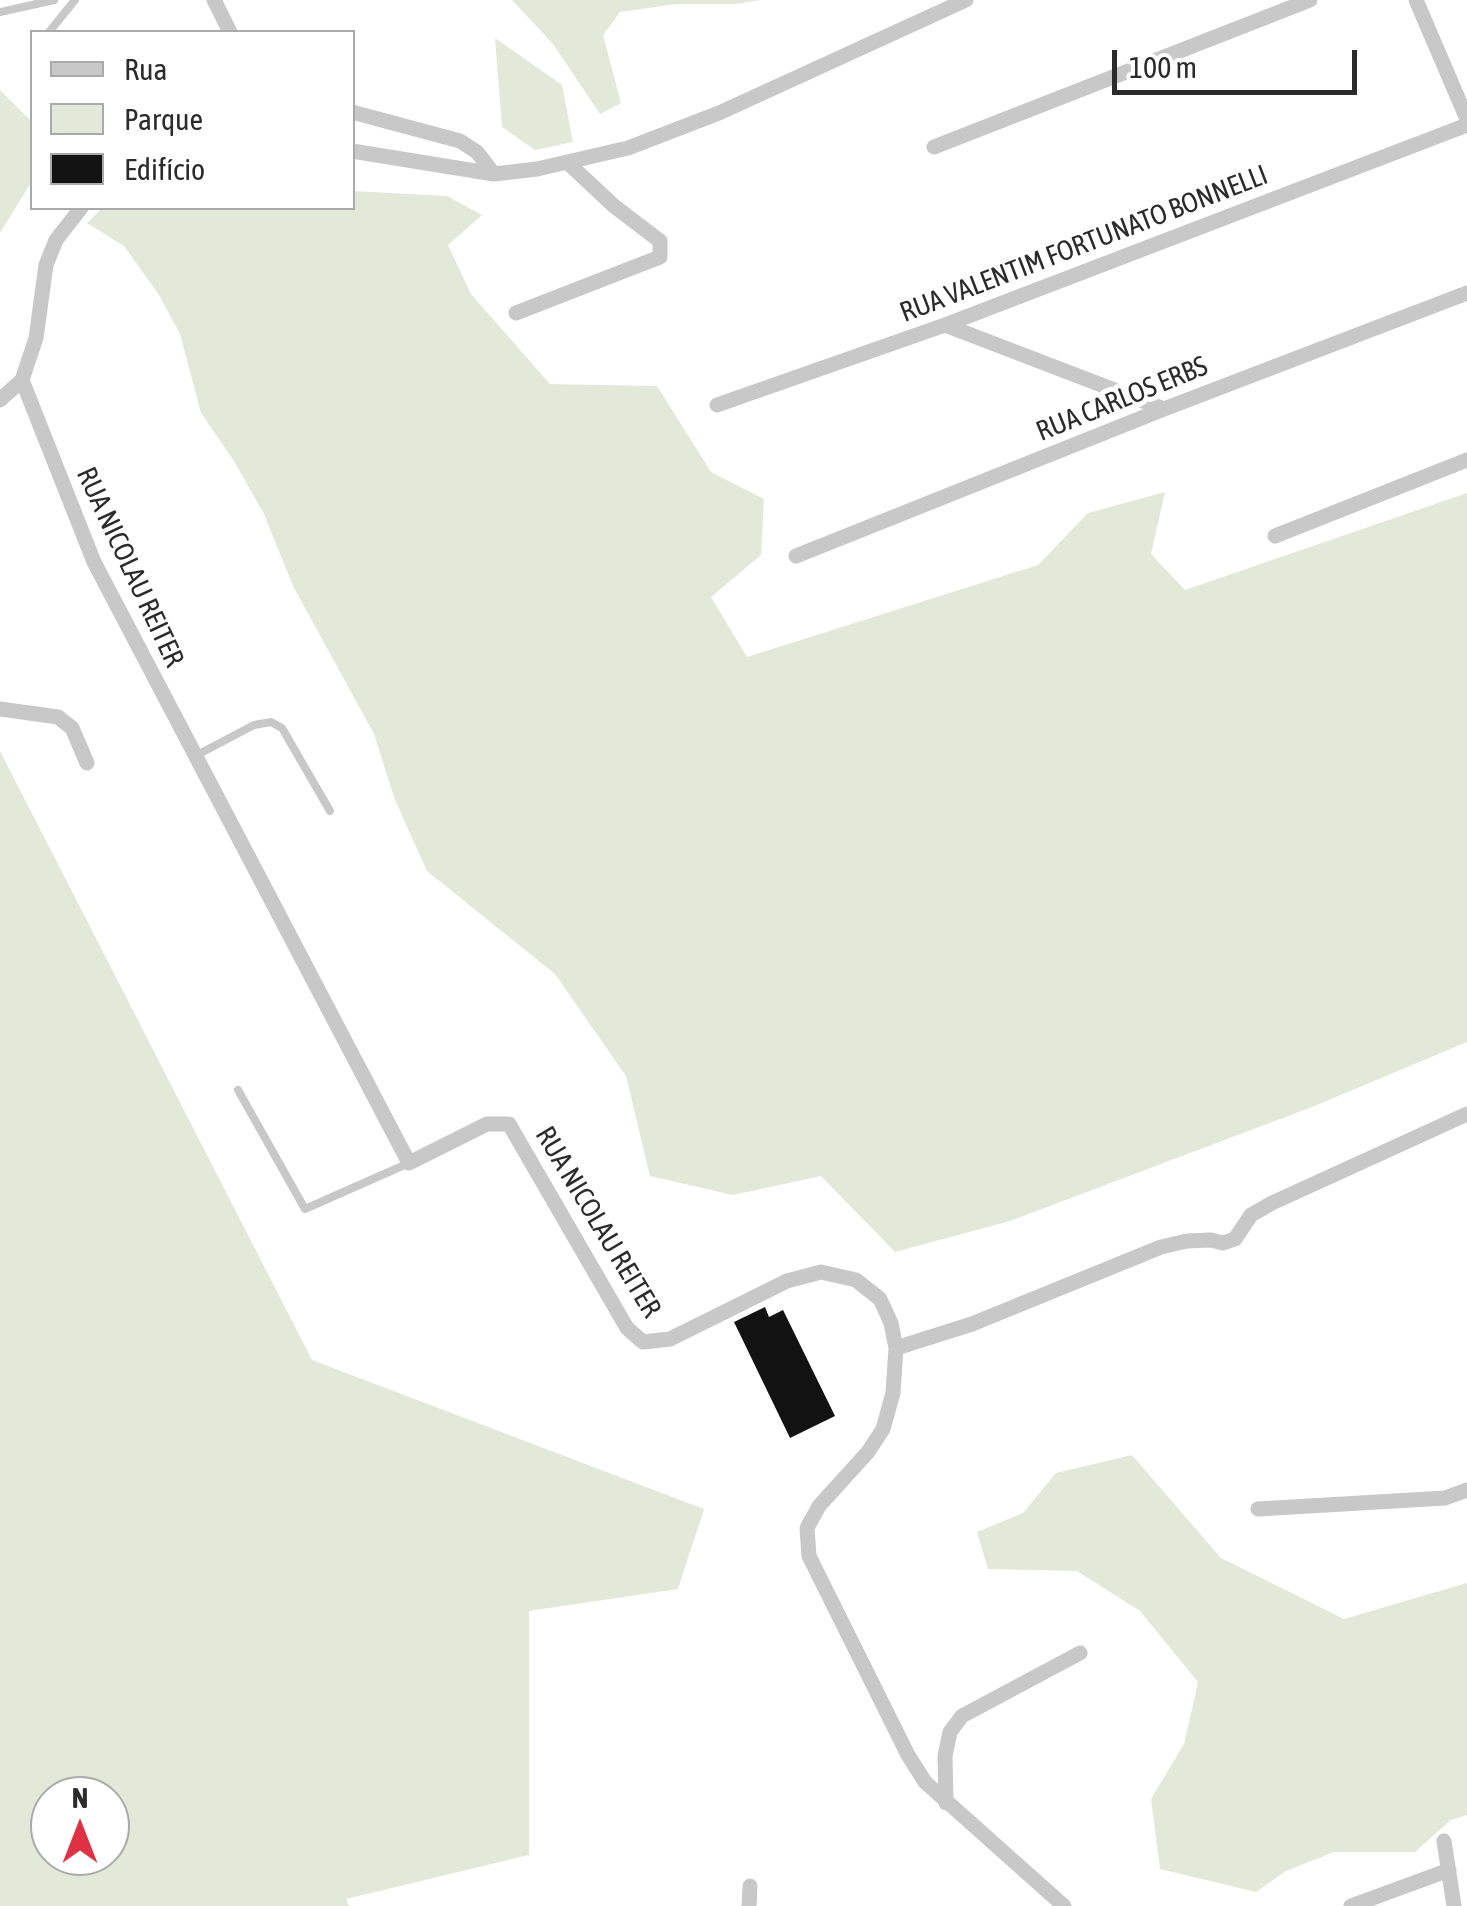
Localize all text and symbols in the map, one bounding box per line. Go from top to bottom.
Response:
legend [30,30,355,210]
scale bar [1117,30,1362,92]
text: 100 m [1129,50,1197,84]
text: Rua [124,52,167,86]
text: Parque [124,102,203,136]
text: Edifício [124,152,205,186]
street label: RUA VALENTIM FORTUNATO BONNELLI [895,158,1273,330]
street label: RUA CARLOS ERBS [1032,349,1212,449]
street label: RUA NICOLAU REITER [69,462,191,672]
street label: RUA NICOLAU REITER [528,1121,668,1323]
north arrow [30,1776,130,1876]
text: N [72,1782,88,1814]

